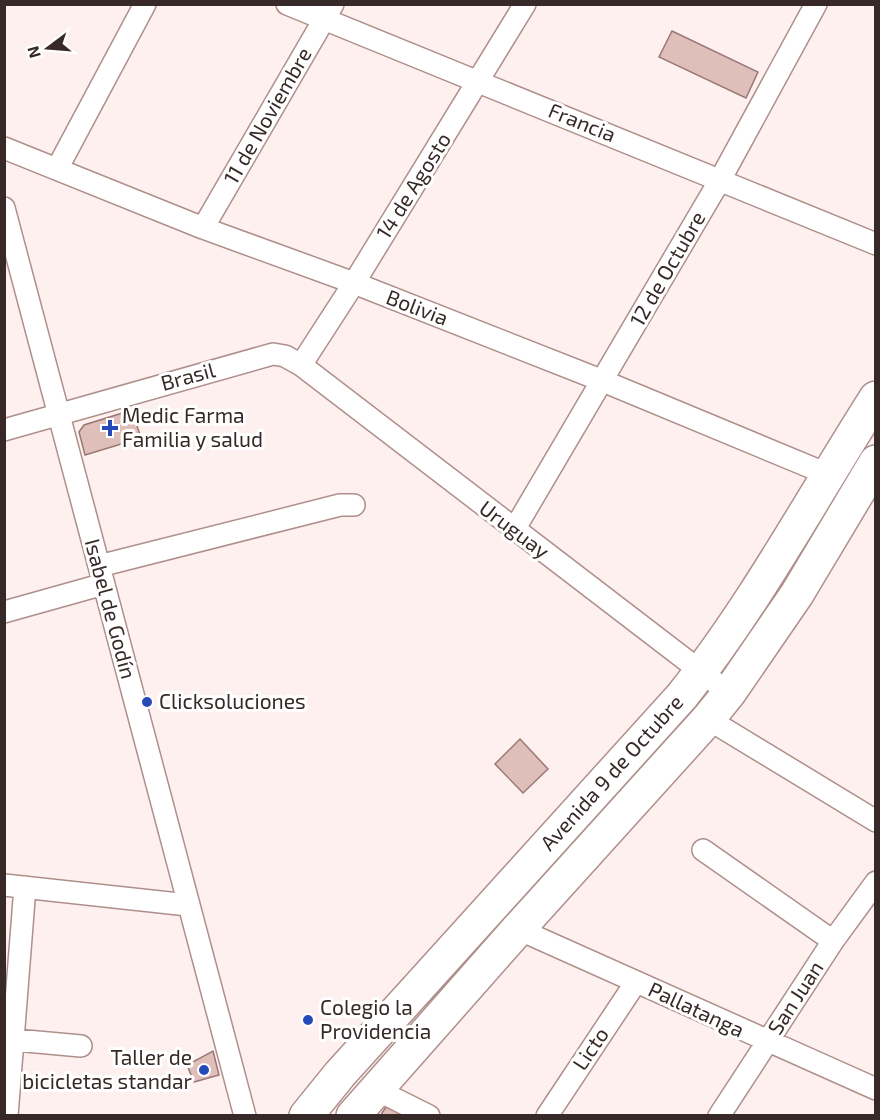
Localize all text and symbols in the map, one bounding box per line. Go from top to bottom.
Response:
north arrow [18,18,78,78]
street label: 11 de Noviembre [218,43,316,188]
text: N [22,44,44,60]
street label: Francia [545,97,620,146]
street label: 14 de Agosto [370,127,455,243]
street label: 12 de Octubre [624,206,710,330]
street label: Bolivia [383,283,452,330]
street label: Brasil [158,356,218,395]
place label: Medic Farma Familia y salud [122,402,263,451]
marker: Medic Farma Familia y salud [103,421,117,435]
street label: Uruguay [475,495,555,563]
street label: Isabel de Godín [81,536,142,681]
place label: Clicksoluciones [159,688,306,713]
street label: Avenida 9 de Octubre [534,689,687,855]
marker: Clicksoluciones [140,695,154,709]
street label: San Juan [762,956,828,1039]
street label: Pallatanga [645,976,748,1042]
place label: Colegio la Providencia [320,994,431,1043]
marker: Colegio la Providencia [301,1013,315,1027]
street label: Licto [566,1022,613,1074]
place label: Taller de bicicletas standar [22,1044,193,1093]
marker: Taller de bicicletas standar [197,1063,211,1077]

